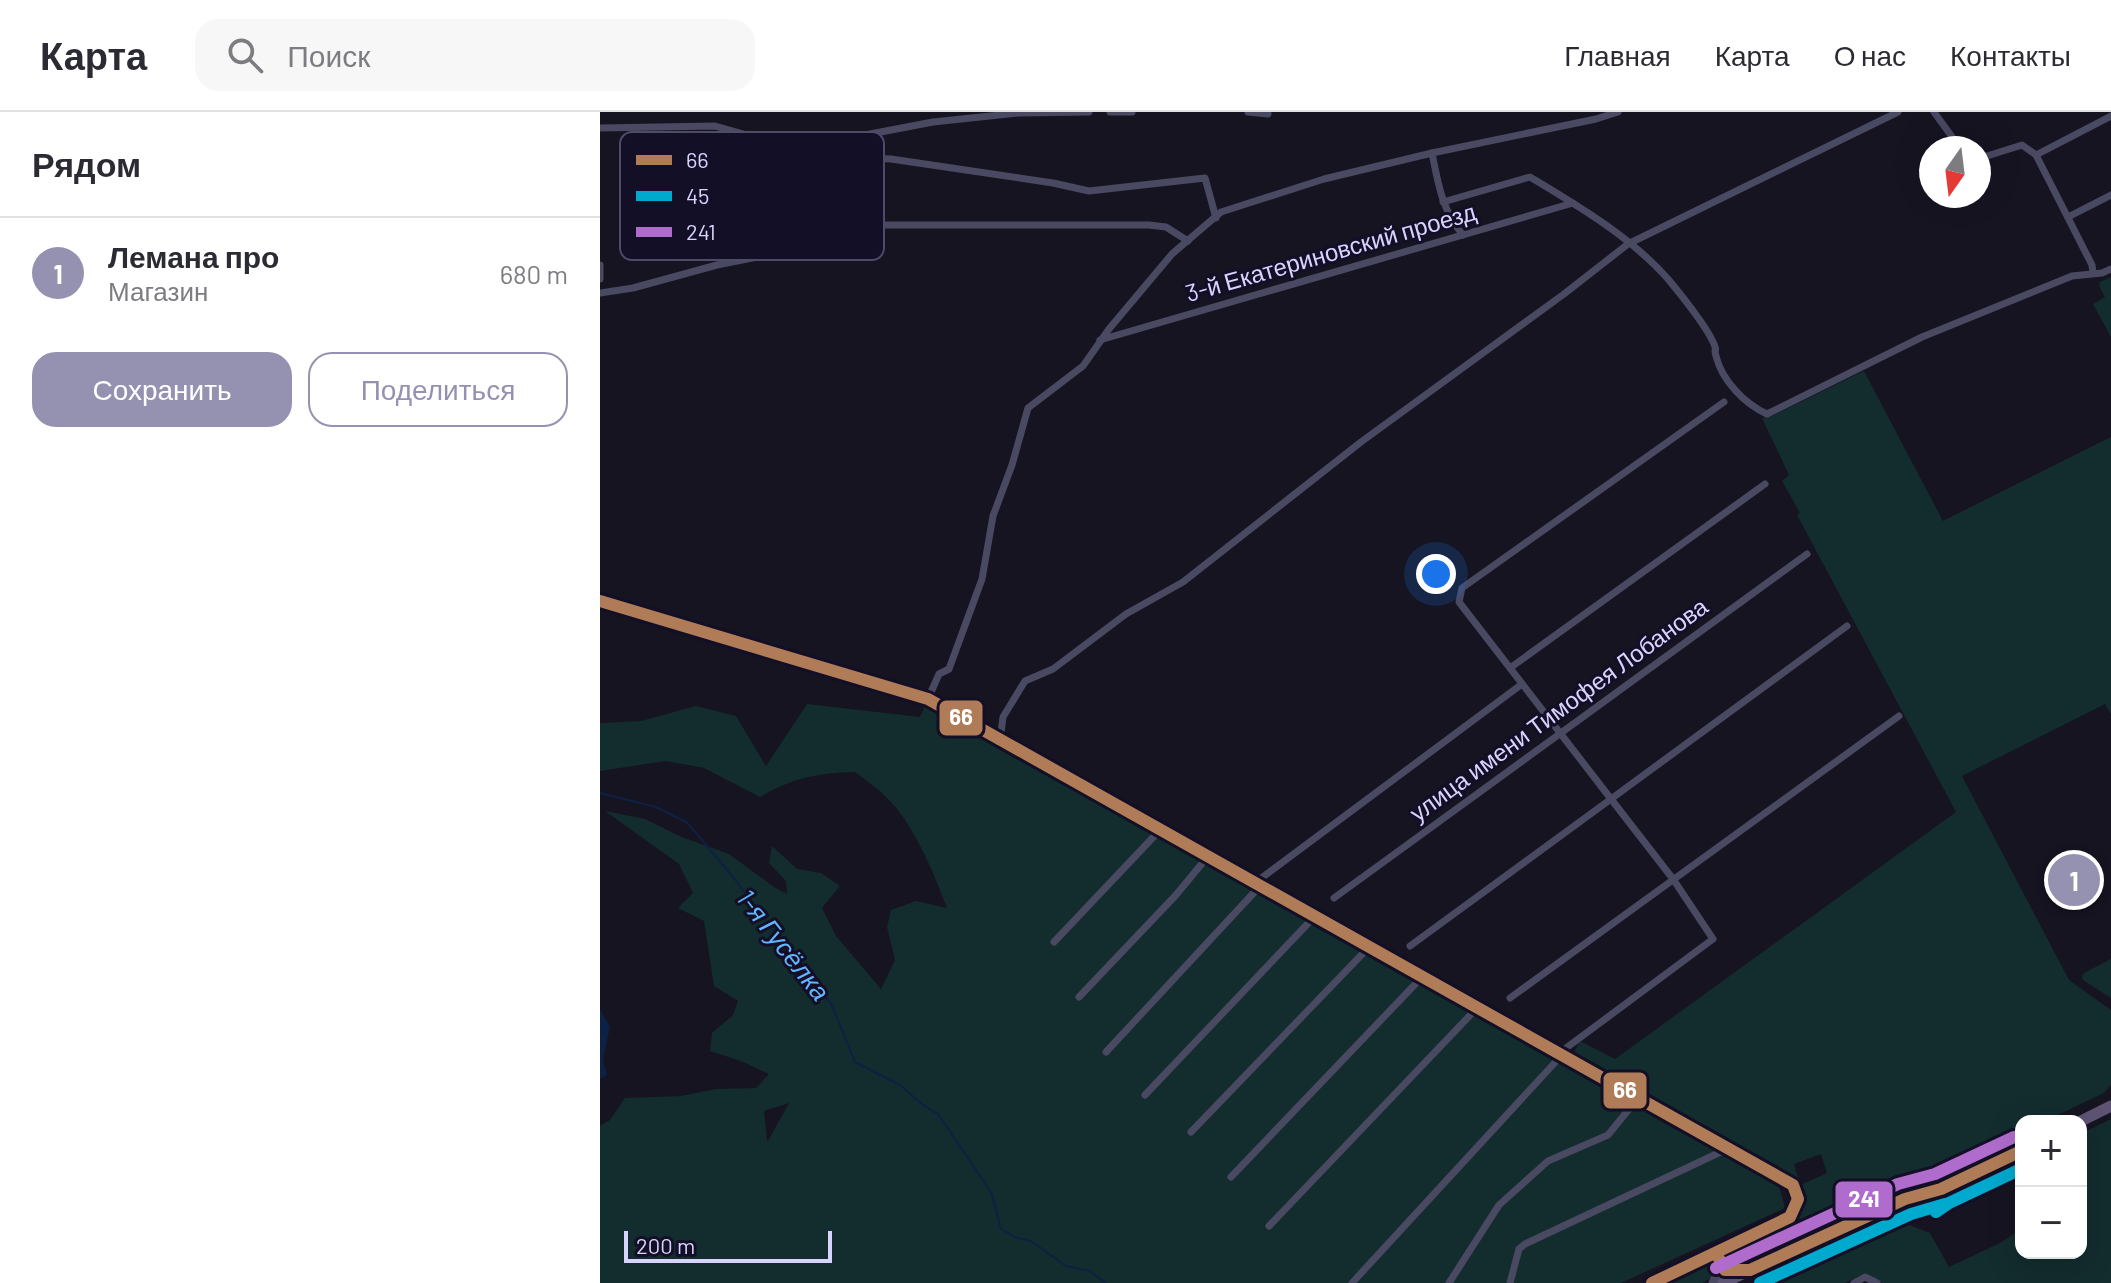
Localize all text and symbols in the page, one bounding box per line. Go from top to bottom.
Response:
search box [195,19,755,91]
text: Карта [40,32,147,78]
icon: search [223,33,267,77]
text: Поиск [287,37,370,73]
text: Главная [1564,38,1671,72]
text: Карта [1715,38,1790,72]
text: О нас [1834,38,1906,72]
text: Контакты [1950,38,2071,72]
legend [620,132,884,260]
north arrow [1919,136,1991,208]
text: Рядом [32,143,141,184]
text: 66 [686,146,709,172]
text: 45 [686,182,709,208]
street label: 3-й Екатериновский проезд [1182,196,1479,307]
text: 241 [686,218,716,244]
text: Лемана про [108,238,279,274]
text: 1 [53,258,63,289]
text: 680 m [500,258,568,289]
text: Магазин [108,275,208,306]
button: Сохранить [32,352,292,427]
button: Поделиться [308,352,568,427]
your location [1416,554,1456,594]
street label: улица имени Тимофея Лобанова [1403,590,1713,827]
line badge: 66 [938,699,984,737]
text: 66 [949,703,973,729]
pin: 1 [2048,850,2100,910]
water label: 1-я Гусёлка [731,882,837,1006]
line badge: 66 [1602,1071,1648,1110]
text: 66 [1613,1076,1637,1102]
map controls [2015,1115,2087,1259]
button: + [2015,1115,2087,1187]
line badge: 241 [1834,1180,1894,1219]
text: 241 [1848,1185,1880,1211]
button: − [2015,1187,2087,1259]
scale bar [624,1227,832,1263]
text: 200 m [636,1232,695,1258]

